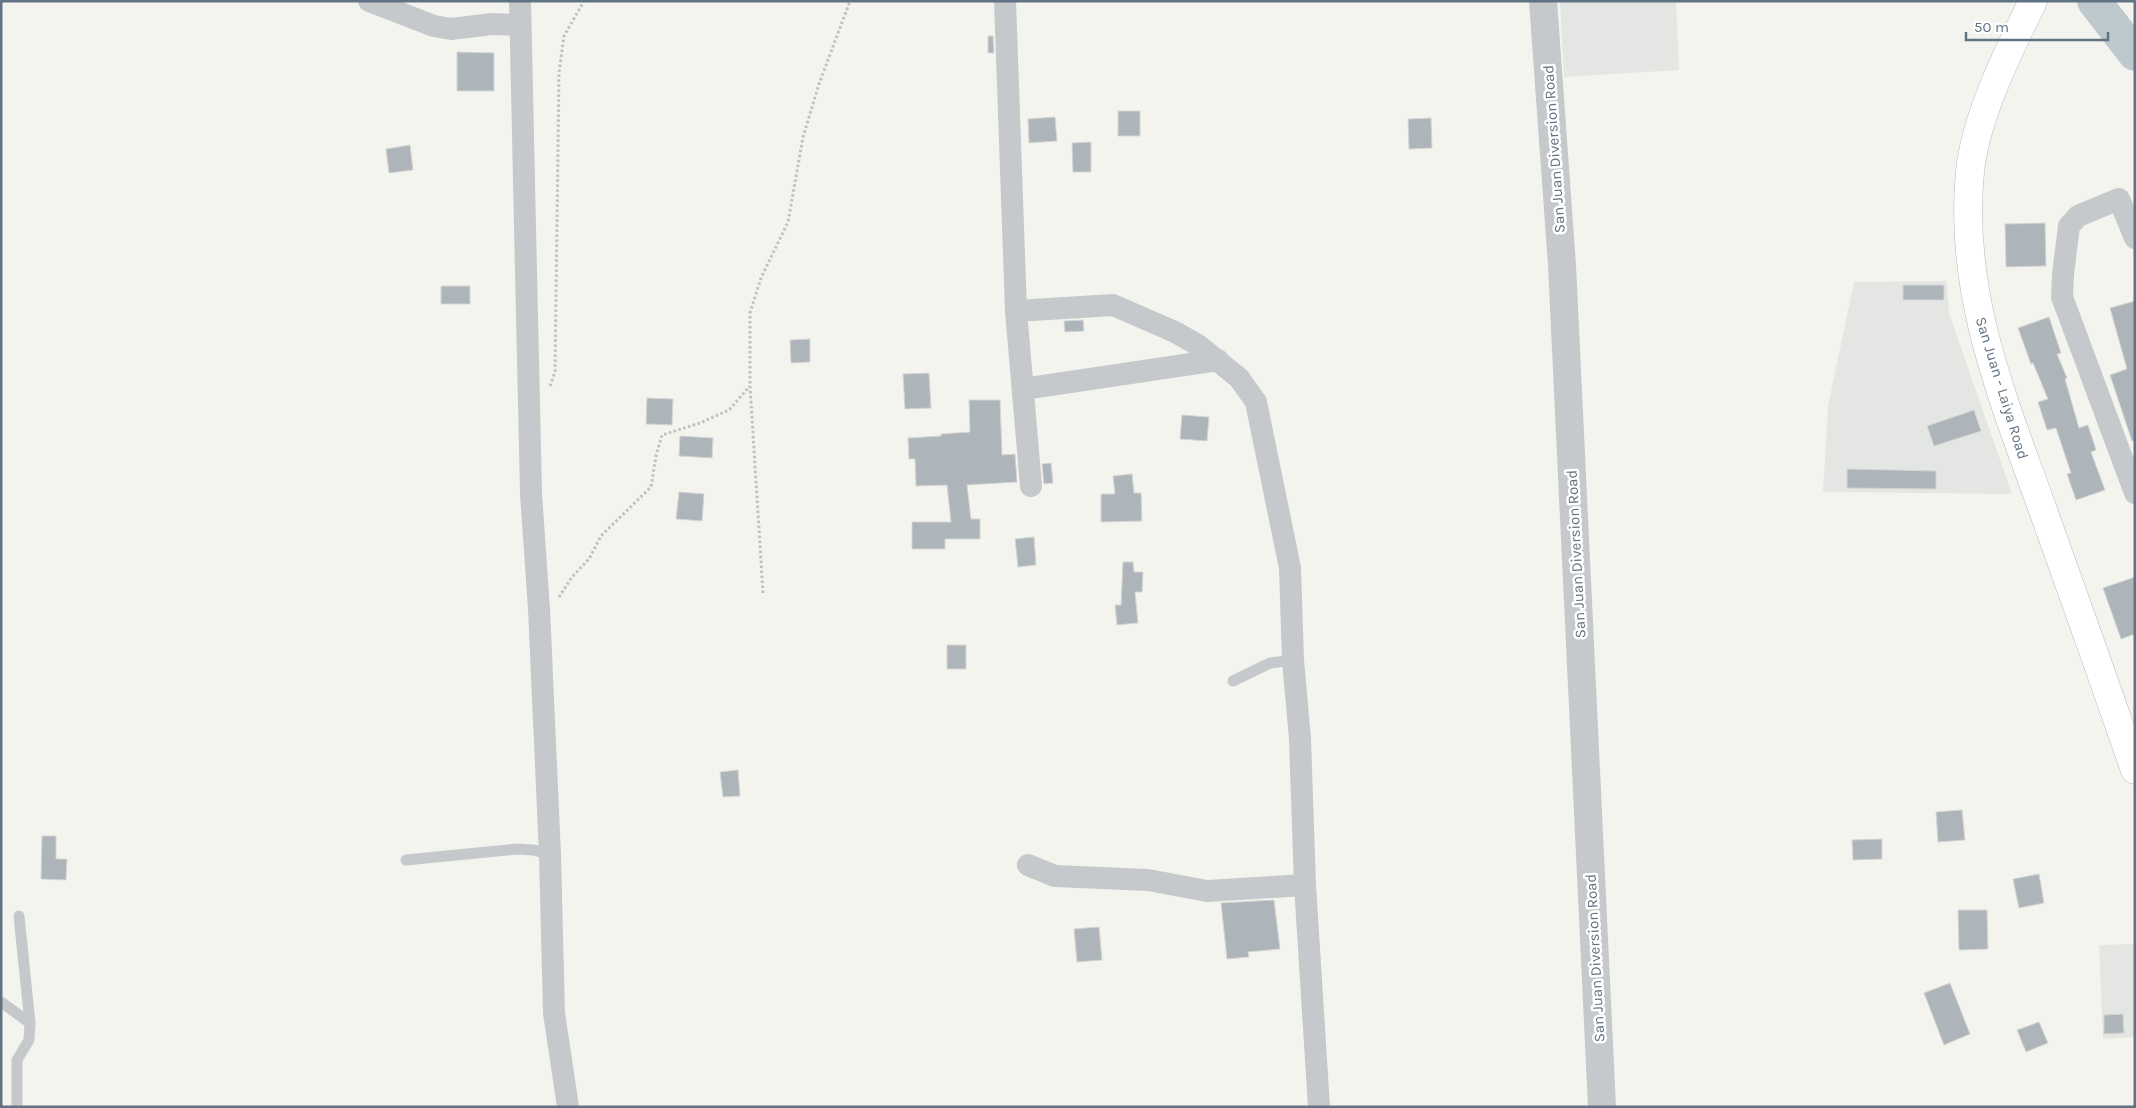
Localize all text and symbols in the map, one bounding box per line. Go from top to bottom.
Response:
scale bar [1966,10,2108,42]
text: 50 m [1974,18,2009,36]
street label: San Juan Diversion Road [1539,64,1569,234]
street label: San Juan - Laiya Road [1972,315,2032,461]
street label: San Juan Diversion Road [1563,469,1589,639]
street label: San Juan Diversion Road [1582,873,1608,1043]

